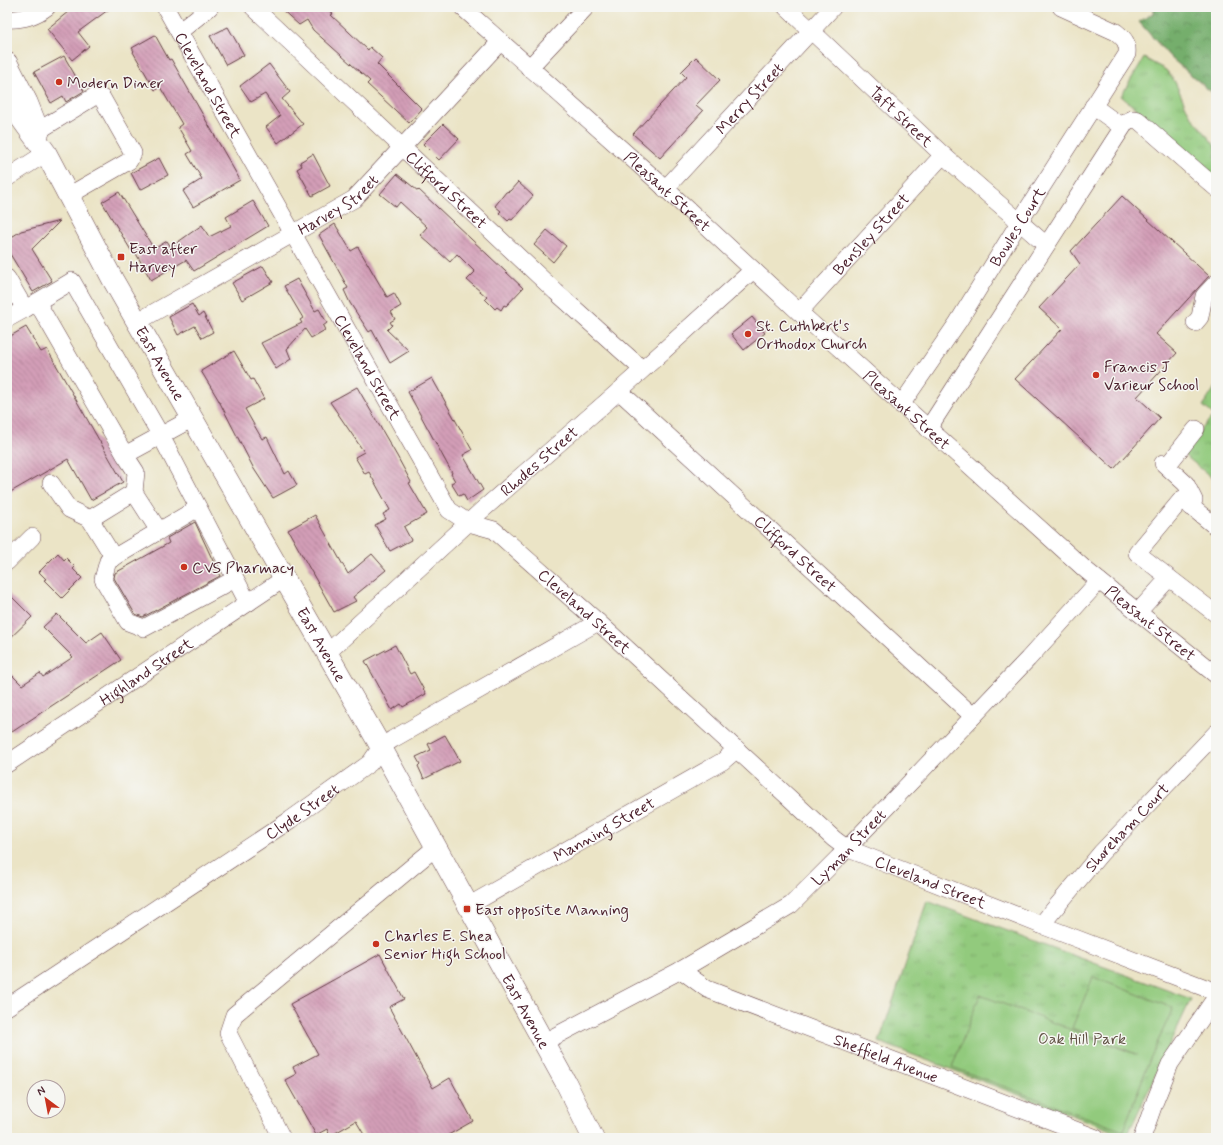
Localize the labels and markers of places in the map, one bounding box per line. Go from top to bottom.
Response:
place label: Modern Diner [67,73,164,94]
marker: Modern Diner [54,77,64,87]
place label: East after Harvey [129,239,198,278]
marker: East after Harvey [116,252,126,262]
place label: St. Cuthbert's Orthodox Church [756,316,867,355]
marker: St. Cuthbert's Orthodox Church [743,329,753,339]
place label: Francis J Varieur School [1104,357,1199,396]
marker: Francis J Varieur School [1091,370,1101,380]
place label: CVS Pharmacy [192,558,294,579]
marker: CVS Pharmacy [179,562,189,572]
place label: East opposite Manning [475,900,629,922]
marker: East opposite Manning [462,904,472,914]
place label: Charles E. Shea Senior High School [384,926,506,966]
marker: Charles E. Shea Senior High School [371,939,381,949]

